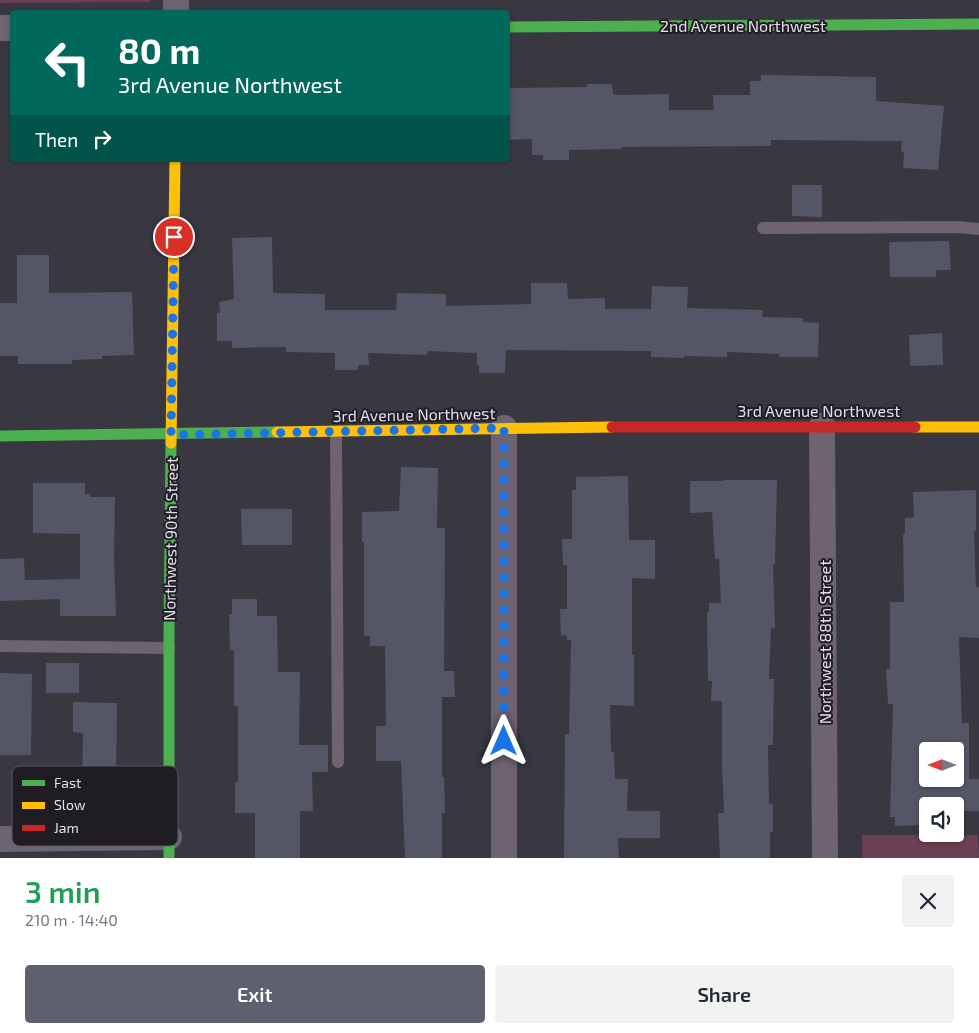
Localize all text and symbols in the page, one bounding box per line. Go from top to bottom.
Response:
street label: 2nd Avenue Northwest [660,16,826,35]
text: 80 m [118,29,200,71]
icon: left [35,30,100,95]
text: 3rd Avenue Northwest [118,71,342,97]
icon: right [88,125,116,153]
text: Then [35,128,78,151]
pin [153,216,195,258]
icon: arrive [160,223,188,251]
street label: 3rd Avenue Northwest [738,401,900,420]
street label: 3rd Avenue Northwest [332,403,496,425]
street label: Northwest 90th Street [159,457,181,621]
street label: Northwest 88th Street [815,560,834,724]
position arrow [477,714,529,766]
north arrow [919,742,964,788]
map controls [919,742,964,842]
legend [12,766,178,846]
text: Fast [54,774,81,791]
text: Slow [54,796,86,813]
button: sound [919,797,964,842]
text: Jam [54,819,79,836]
text: 3 min [25,873,101,909]
button: close [902,875,954,927]
text: 210 m · 14:40 [25,910,118,929]
button: Exit [25,965,485,1023]
button: Share [495,965,954,1023]

